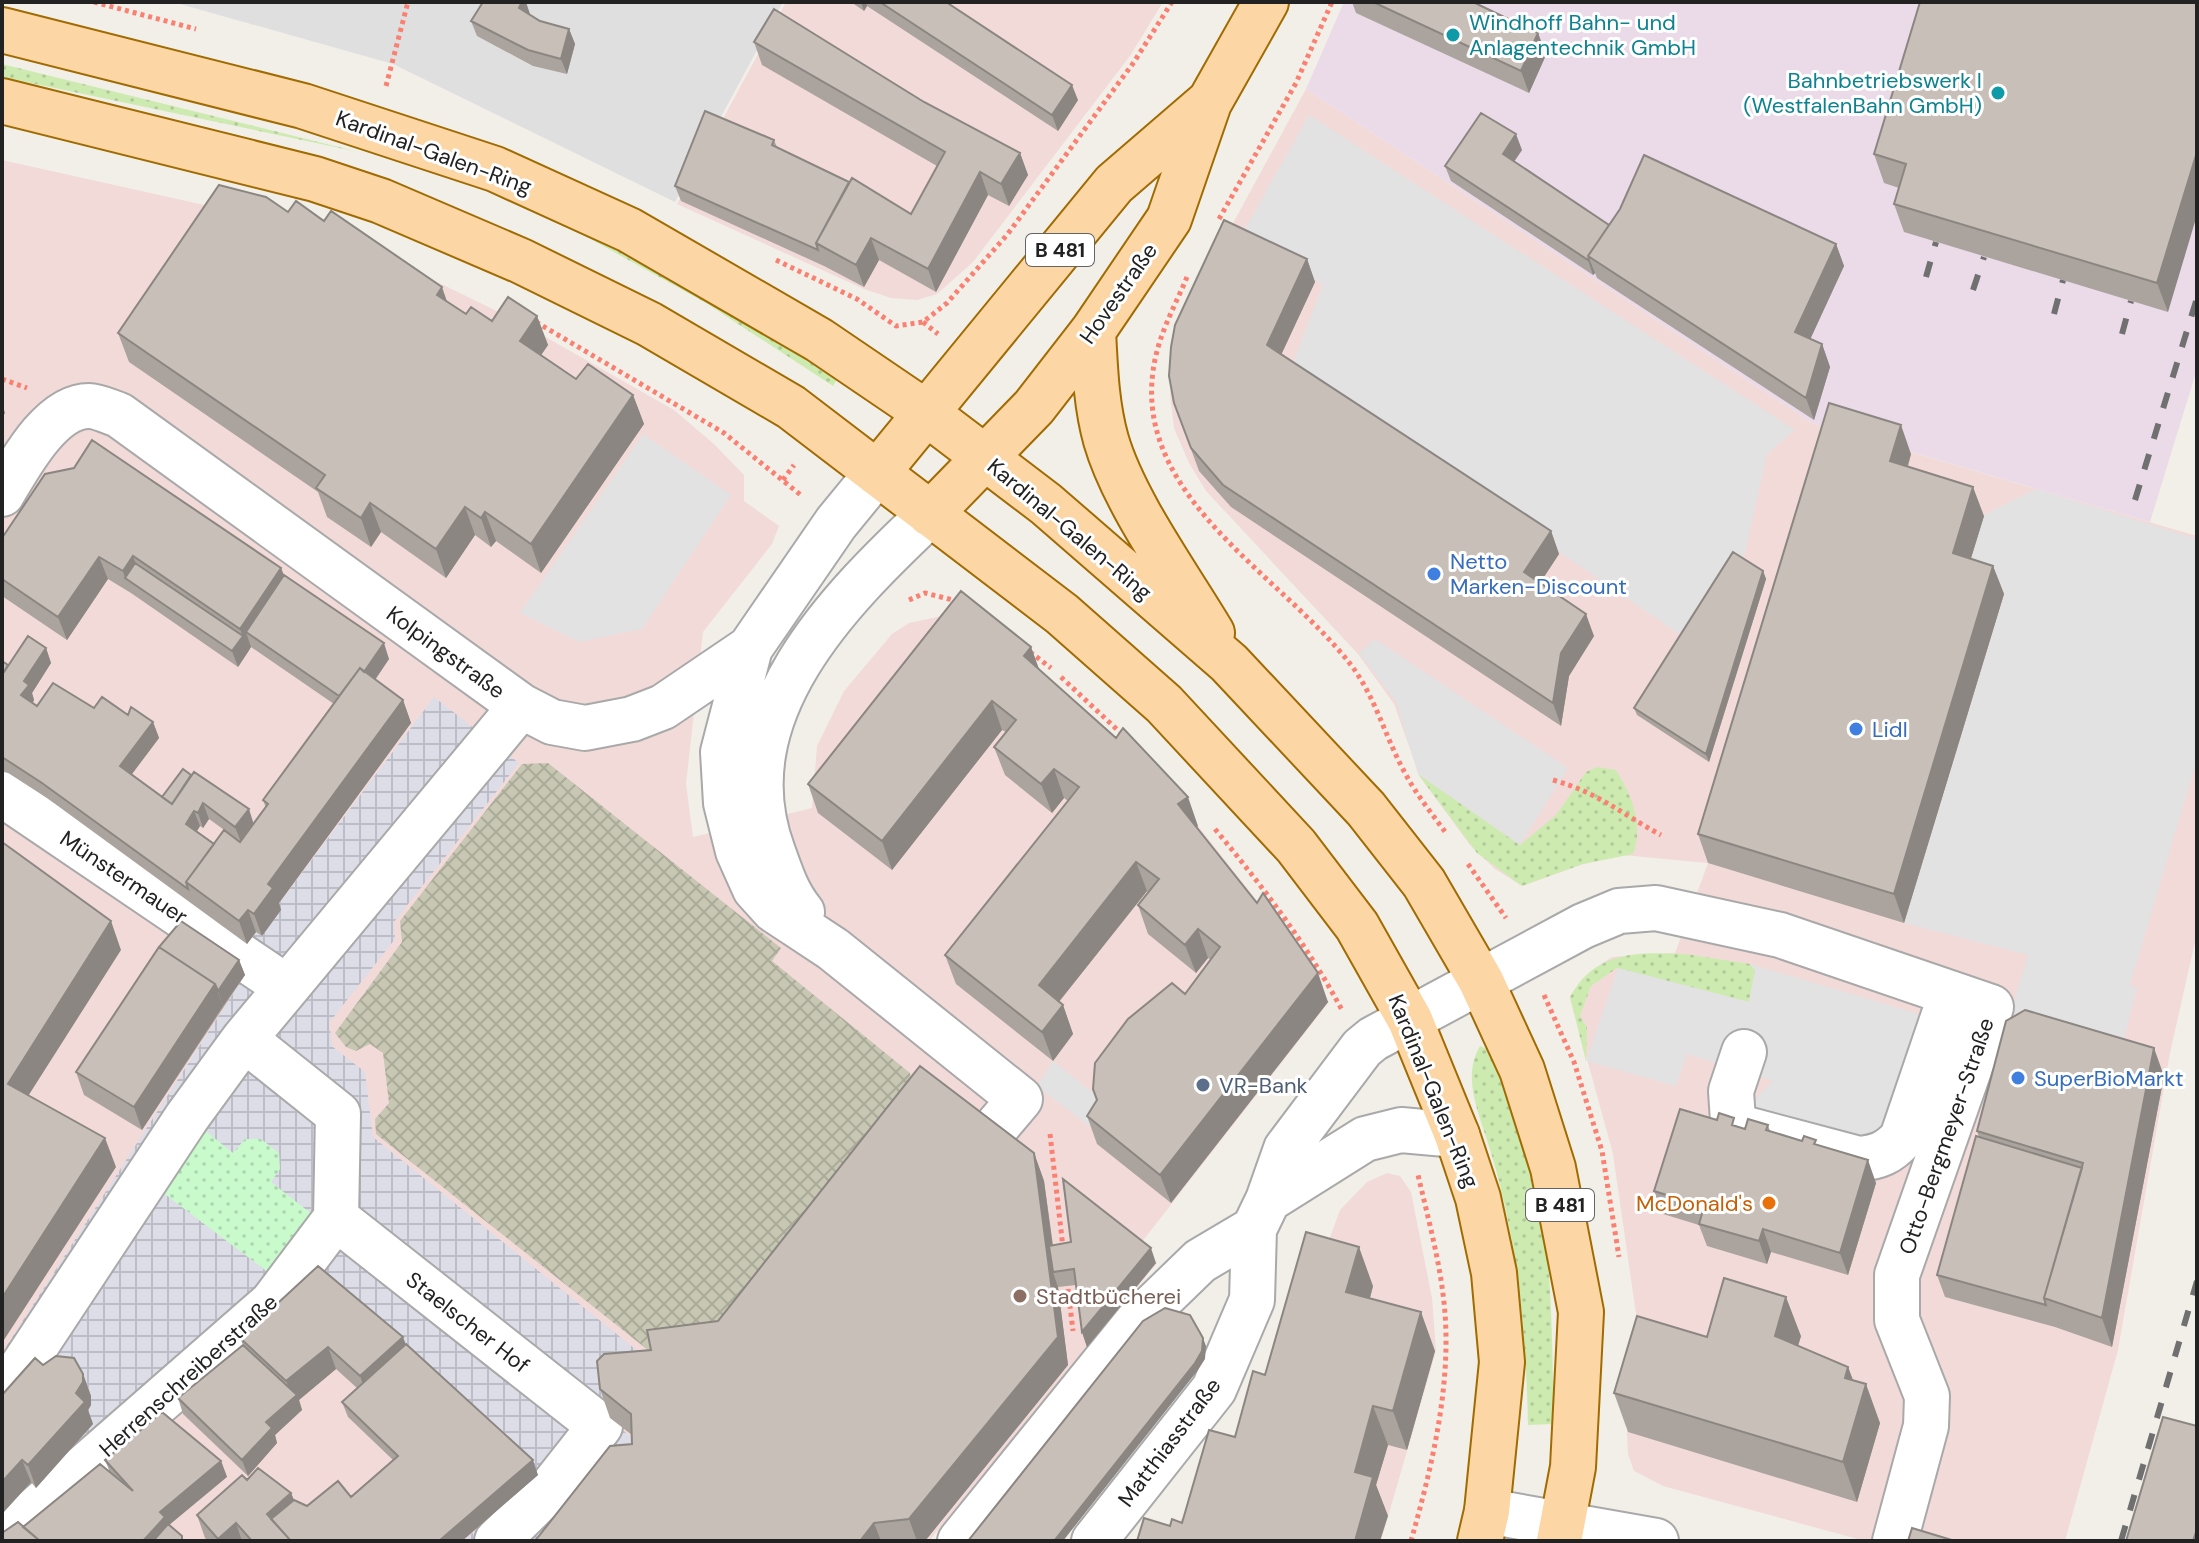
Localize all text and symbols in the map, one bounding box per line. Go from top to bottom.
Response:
place label: Windhoff Bahn- und Anlagentechnik GmbH [1469,8,1696,62]
marker: Windhoff Bahn- und Anlagentechnik GmbH [1444,26,1462,44]
place label: Bahnbetriebswerk I (WestfalenBahn GmbH) [1743,66,1982,120]
marker: Bahnbetriebswerk I (WestfalenBahn GmbH) [1989,84,2007,102]
street label: Kardinal-Galen-Ring [332,104,536,201]
road number: B 481 [1026,234,1094,266]
street label: Hovestraße [1073,237,1164,350]
street label: Kardinal-Galen-Ring [981,452,1158,607]
place label: Netto Marken-Discount [1450,547,1627,601]
marker: Netto Marken-Discount [1425,565,1443,583]
street label: Kolpingstraße [381,600,511,705]
place label: Lidl [1872,715,1908,744]
marker: Lidl [1847,720,1865,738]
street label: Münstermauer [54,824,193,931]
street label: Kardinal-Galen-Ring [1381,990,1486,1192]
street label: Otto-Bergmeyer-Straße [1892,1014,2001,1258]
place label: SuperBioMarkt [2034,1064,2184,1093]
marker: SuperBioMarkt [2009,1069,2027,1087]
place label: VR-Bank [1219,1071,1308,1100]
marker: VR-Bank [1194,1076,1212,1094]
road number: B 481 [1526,1189,1594,1221]
place label: McDonald's [1636,1189,1753,1218]
marker: McDonald's [1760,1194,1778,1212]
street label: Staelscher Hof [400,1265,535,1380]
place label: Stadtbücherei [1036,1282,1181,1311]
street label: Herrenschreiberstraße [93,1287,284,1463]
marker: Stadtbücherei [1011,1287,1029,1305]
street label: Matthiasstraße [1111,1372,1227,1513]

